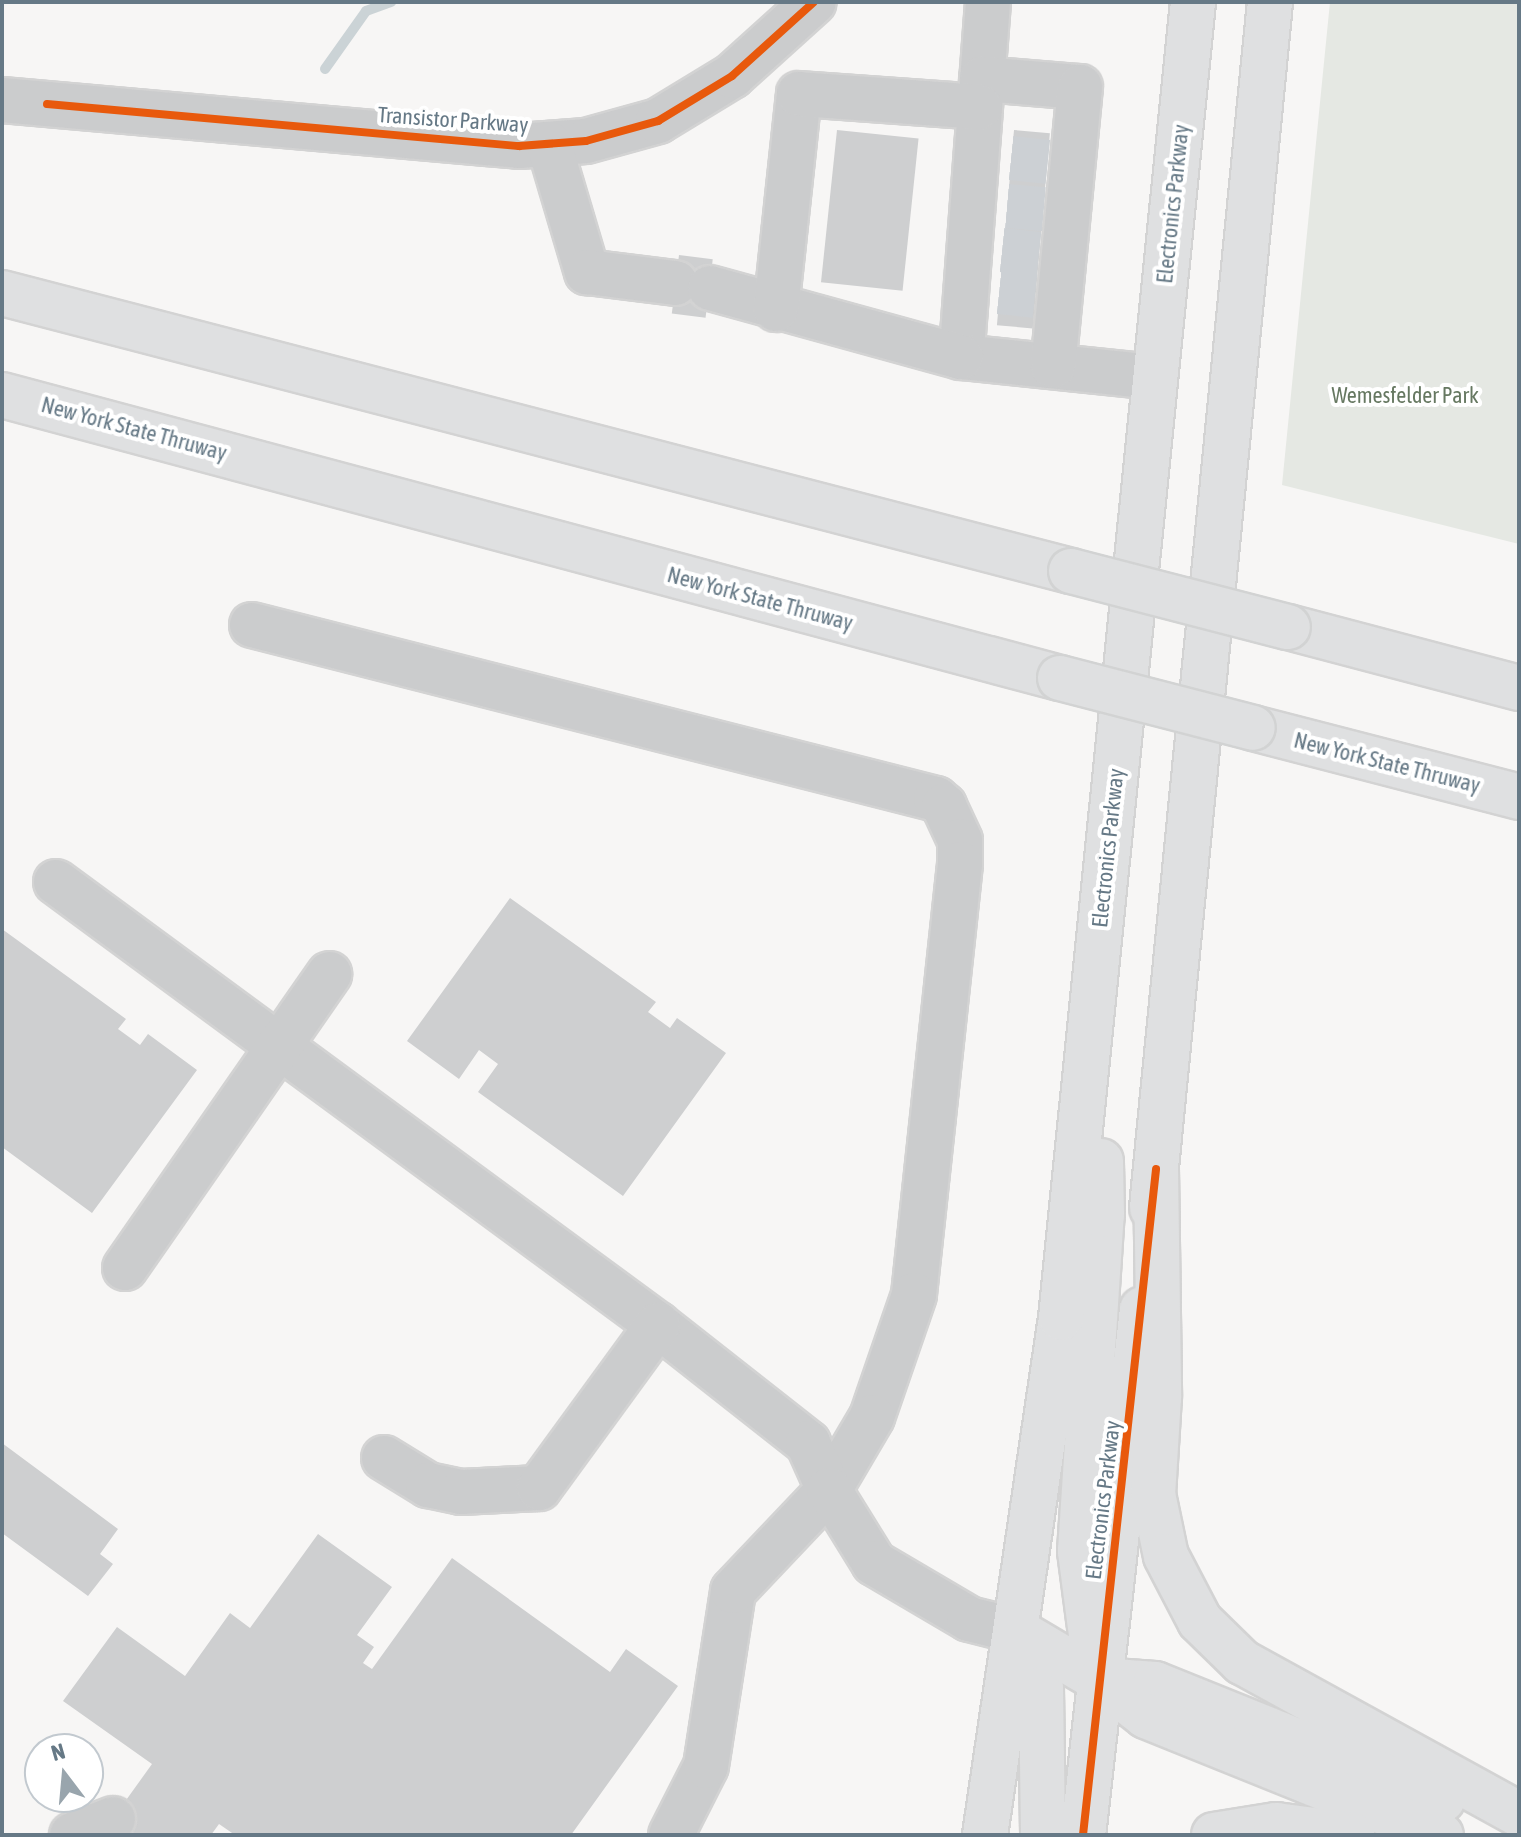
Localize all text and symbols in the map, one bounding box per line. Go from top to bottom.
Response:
street label: Transistor Parkway [377,102,529,138]
street label: Electronics Parkway [1152,123,1194,285]
park label: Wemesfelder Park [1331,383,1479,409]
street label: New York State Thruway [38,392,230,466]
street label: New York State Thruway [664,562,856,636]
street label: New York State Thruway [1291,727,1483,799]
street label: Electronics Parkway [1087,767,1129,929]
street label: Electronics Parkway [1080,1419,1126,1581]
north arrow [24,1733,104,1813]
text: N [48,1738,68,1766]

